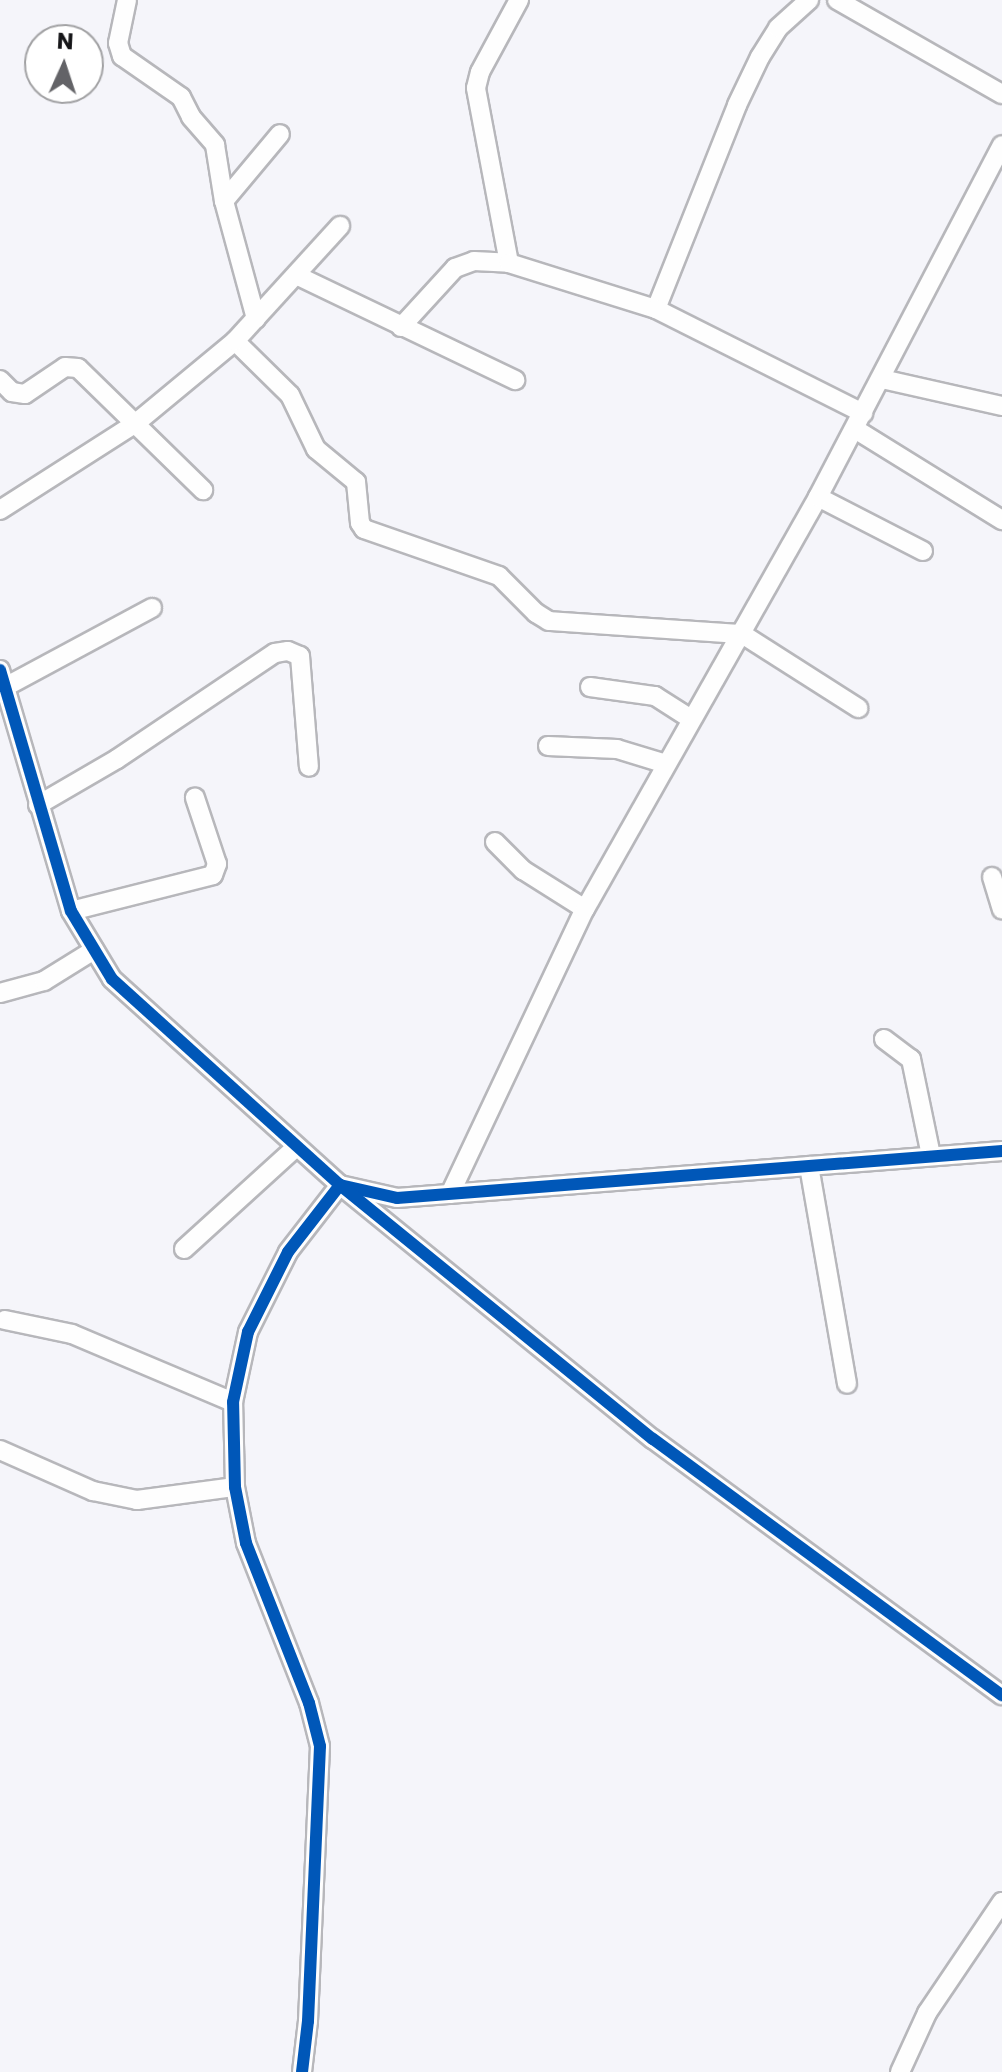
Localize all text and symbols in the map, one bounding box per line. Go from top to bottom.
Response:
north arrow [24,24,104,104]
text: N [56,26,74,57]

